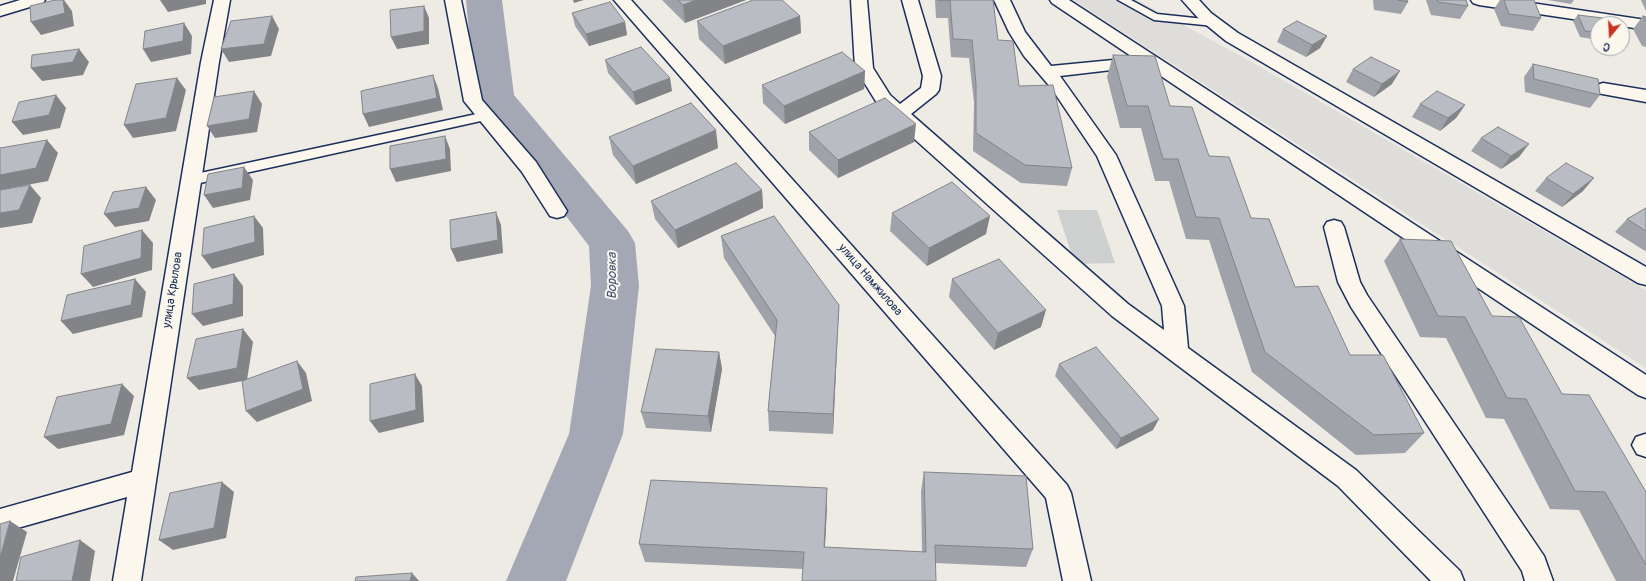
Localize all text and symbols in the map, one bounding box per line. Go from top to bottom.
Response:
north arrow [1590,16,1630,56]
text: С [1601,40,1612,54]
street label: улица Намжилова [835,241,905,319]
street label: улица Крылова [160,251,186,329]
water label: Воровка [605,253,621,299]

